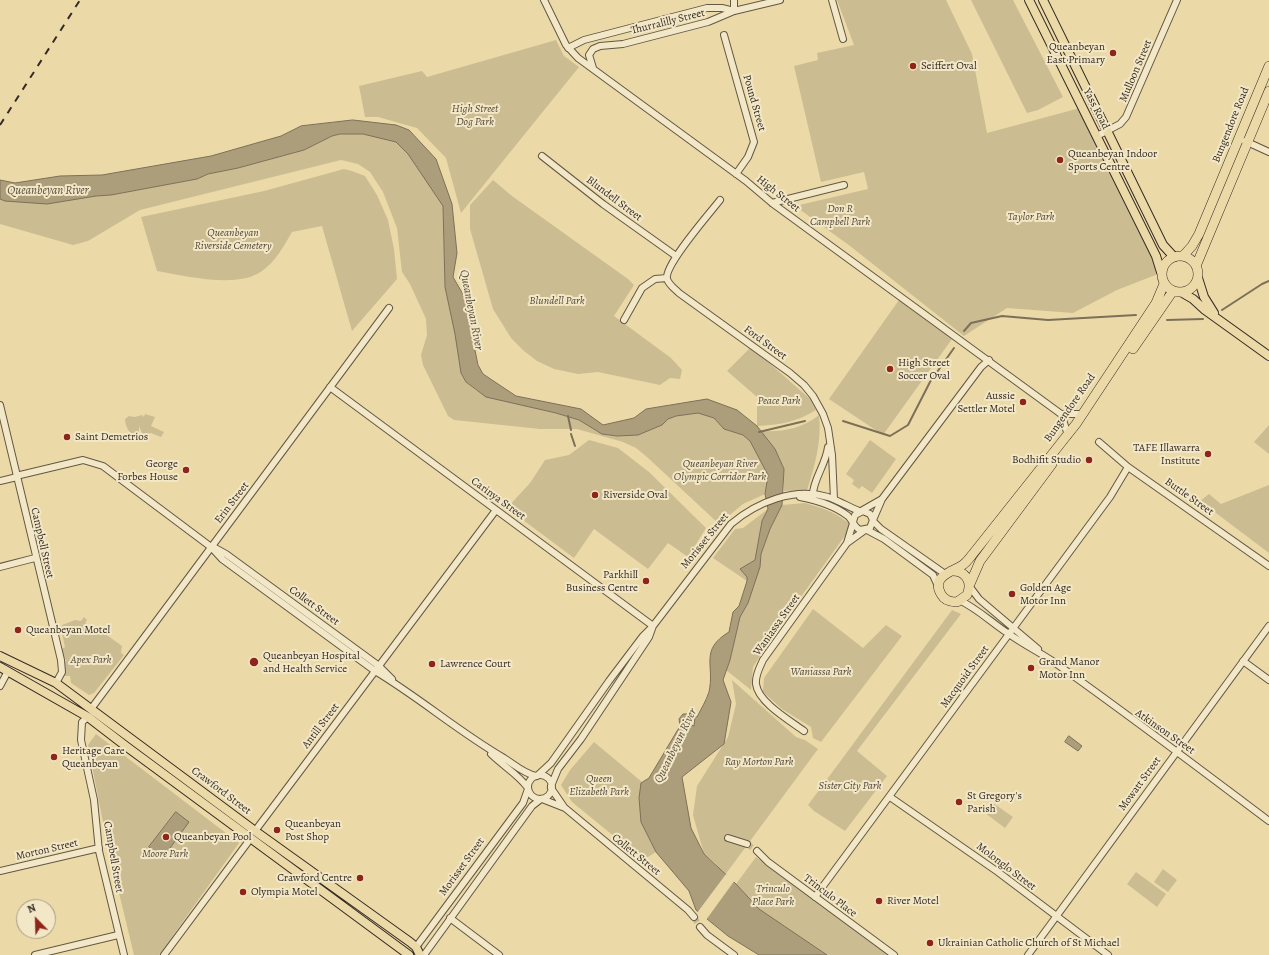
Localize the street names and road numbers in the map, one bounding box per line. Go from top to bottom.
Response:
street label: Thurralilly Street [630,6,706,38]
street label: Mulloon Street [1117,38,1155,104]
street label: Pound Street [740,73,768,133]
street label: Bungendore Road [1210,85,1252,165]
street label: Yass Road [1080,86,1112,132]
street label: High Street [753,173,803,215]
street label: Blundell Street [583,174,645,224]
street label: Ford Street [741,323,789,363]
street label: Bungendore Road [1042,371,1098,445]
street label: Carinya Street [468,475,528,523]
street label: Buttle Street [1162,475,1216,519]
street label: Erin Street [212,480,252,526]
street label: Campbell Street [27,506,57,580]
street label: Morisset Street [678,510,732,572]
street label: Collett Street [286,583,342,629]
street label: Waniassa Street [751,592,803,658]
street label: Macquoid Street [938,643,992,711]
street label: Antill Street [300,701,342,751]
street label: Atkinson Street [1133,707,1197,757]
street label: Mowatt Street [1116,754,1164,814]
street label: Crawford Street [188,764,254,818]
street label: Campbell Street [100,820,126,894]
street label: Collett Street [609,831,663,879]
street label: Morisset Street [437,835,487,899]
street label: Morton Street [15,836,79,864]
street label: Molonglo Street [973,840,1039,894]
street label: Trinculo Place [801,872,859,920]

